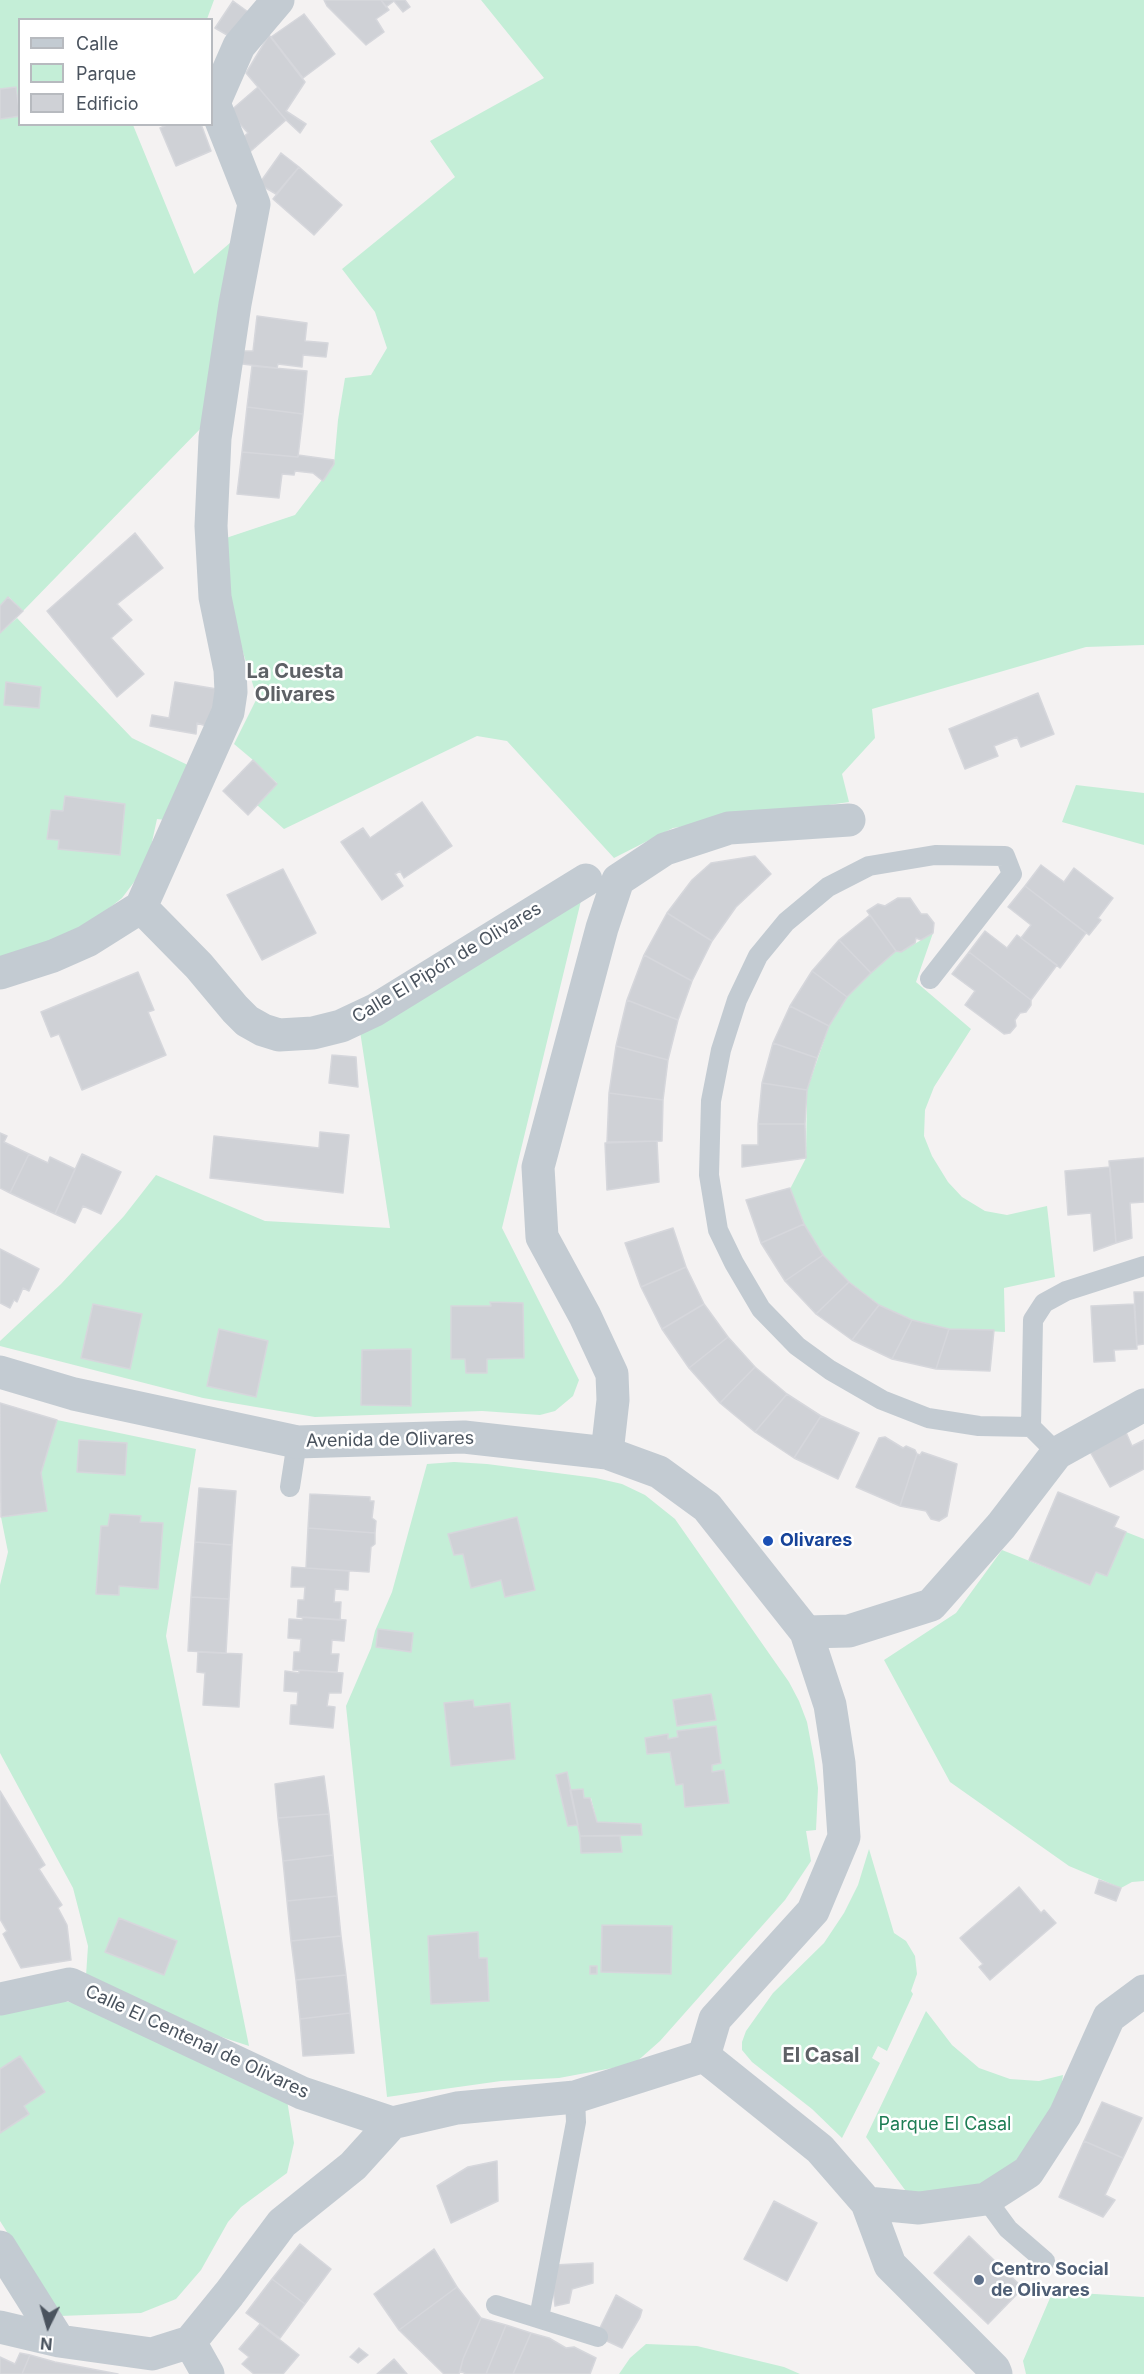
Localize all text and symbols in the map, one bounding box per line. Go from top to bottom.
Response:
legend [18,18,213,126]
text: Calle [76,33,118,54]
text: Parque [76,63,136,84]
text: Edificio [76,93,139,114]
district label: La Cuesta Olivares [246,660,344,707]
street label: Calle El Pipón de Olivares [349,898,545,1028]
street label: Avenida de Olivares [306,1428,474,1452]
place label: Olivares [780,1530,852,1552]
marker: Olivares [761,1534,775,1548]
street label: Calle El Centenal de Olivares [82,1981,312,2103]
district label: El Casal [783,2044,859,2068]
park label: Parque El Casal [879,2114,1011,2136]
place label: Centro Social de Olivares [991,2259,1109,2302]
marker: Centro Social de Olivares [972,2273,986,2287]
north arrow [18,2296,78,2356]
text: N [39,2333,53,2354]

